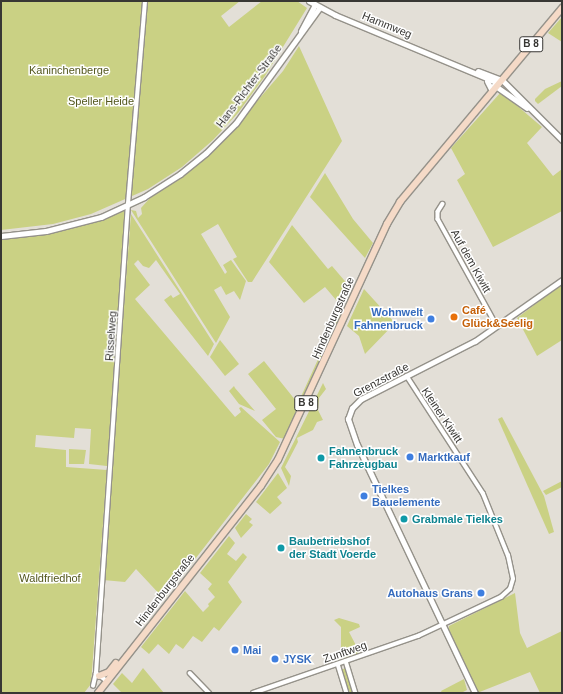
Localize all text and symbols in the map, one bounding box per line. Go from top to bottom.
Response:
street label: Hammweg [360,9,414,41]
road number: B 8 [519,36,543,52]
street label: Hans-Richter-Straße [213,42,285,130]
park label: Kaninchenberge [29,63,109,77]
park label: Speller Heide [68,94,134,108]
street label: Auf dem Kiwitt [448,227,494,295]
street label: Hindenburgstraße [309,275,357,361]
place label: Café Glück&Seelig [462,304,533,330]
place label: Wohnwelt Fahnenbruck [354,306,423,332]
street label: Risselweg [103,311,119,361]
marker: Café Glück&Seelig [449,312,459,322]
marker: Wohnwelt Fahnenbruck [426,314,436,324]
street label: Grenzstraße [351,360,411,400]
street label: Kleiner Kiwitt [419,385,465,445]
road number: B 8 [294,395,318,411]
place label: Fahnenbruck Fahrzeugbau [329,445,398,471]
place label: Marktkauf [418,450,470,464]
marker: Marktkauf [405,452,415,462]
marker: Fahnenbruck Fahrzeugbau [316,453,326,463]
place label: Tielkes Bauelemente [372,483,440,509]
marker: Tielkes Bauelemente [359,491,369,501]
place label: Grabmale Tielkes [412,512,503,526]
marker: Grabmale Tielkes [399,514,409,524]
place label: Baubetriebshof der Stadt Voerde [289,535,376,561]
marker: Baubetriebshof der Stadt Voerde [276,543,286,553]
street label: Hindenburgstraße [133,551,197,629]
park label: Waldfriedhof [19,571,81,585]
place label: Autohaus Grans [387,586,473,600]
marker: Autohaus Grans [476,588,486,598]
street label: Zunftweg [321,638,369,666]
place label: Mai [243,643,261,657]
marker: Mai [230,645,240,655]
place label: JYSK [283,652,312,666]
marker: JYSK [270,654,280,664]

